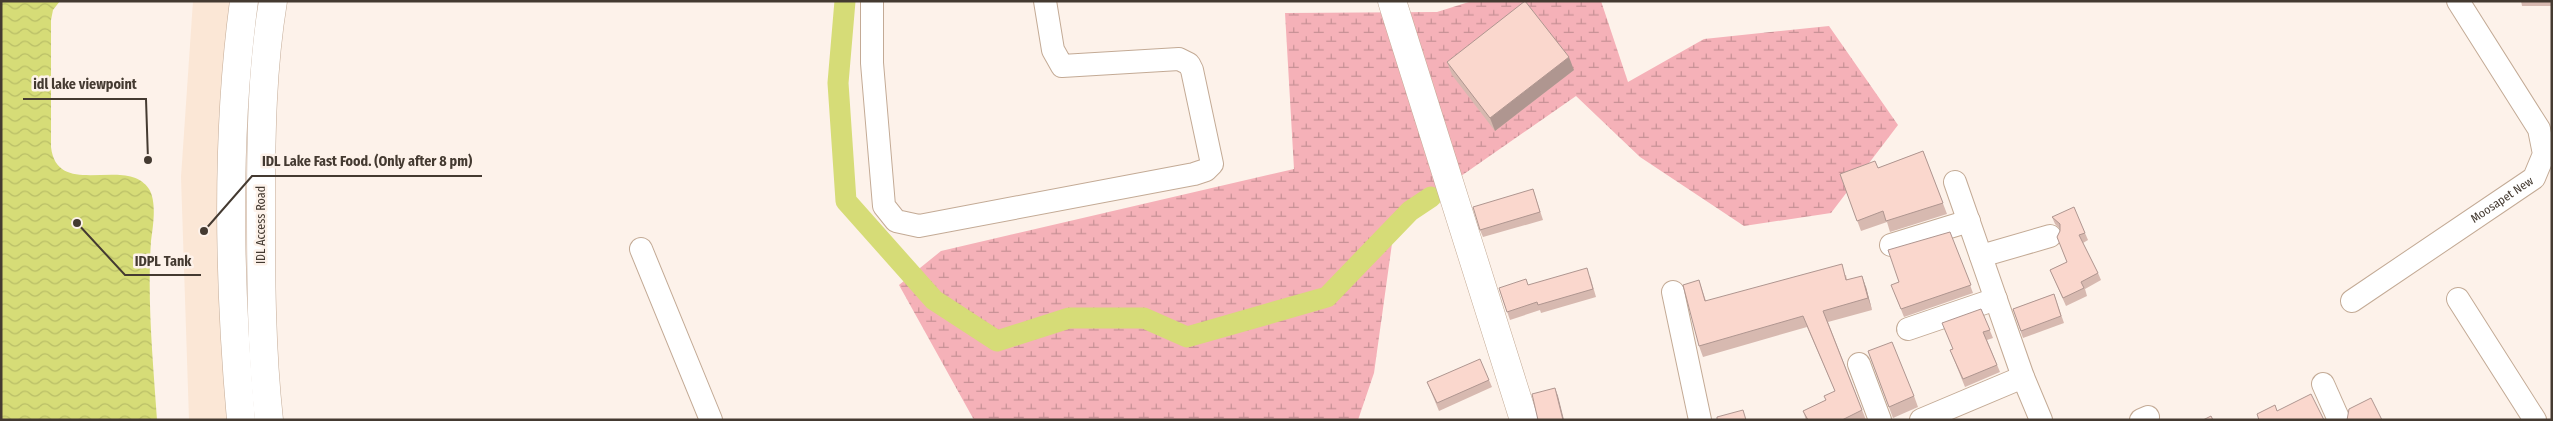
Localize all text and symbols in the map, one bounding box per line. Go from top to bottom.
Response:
callout: idl lake viewpoint [23,70,146,99]
text: idl lake viewpoint [33,76,138,93]
callout: IDL Lake Fast Food. (Only after 8 pm) [252,147,482,176]
text: IDL Lake Fast Food. (Only after 8 pm) [262,153,472,170]
street label: Moosapet New [2468,174,2536,226]
street label: IDL Access Road [254,186,268,264]
callout: IDPL Tank [125,246,201,275]
text: IDPL Tank [135,253,192,270]

